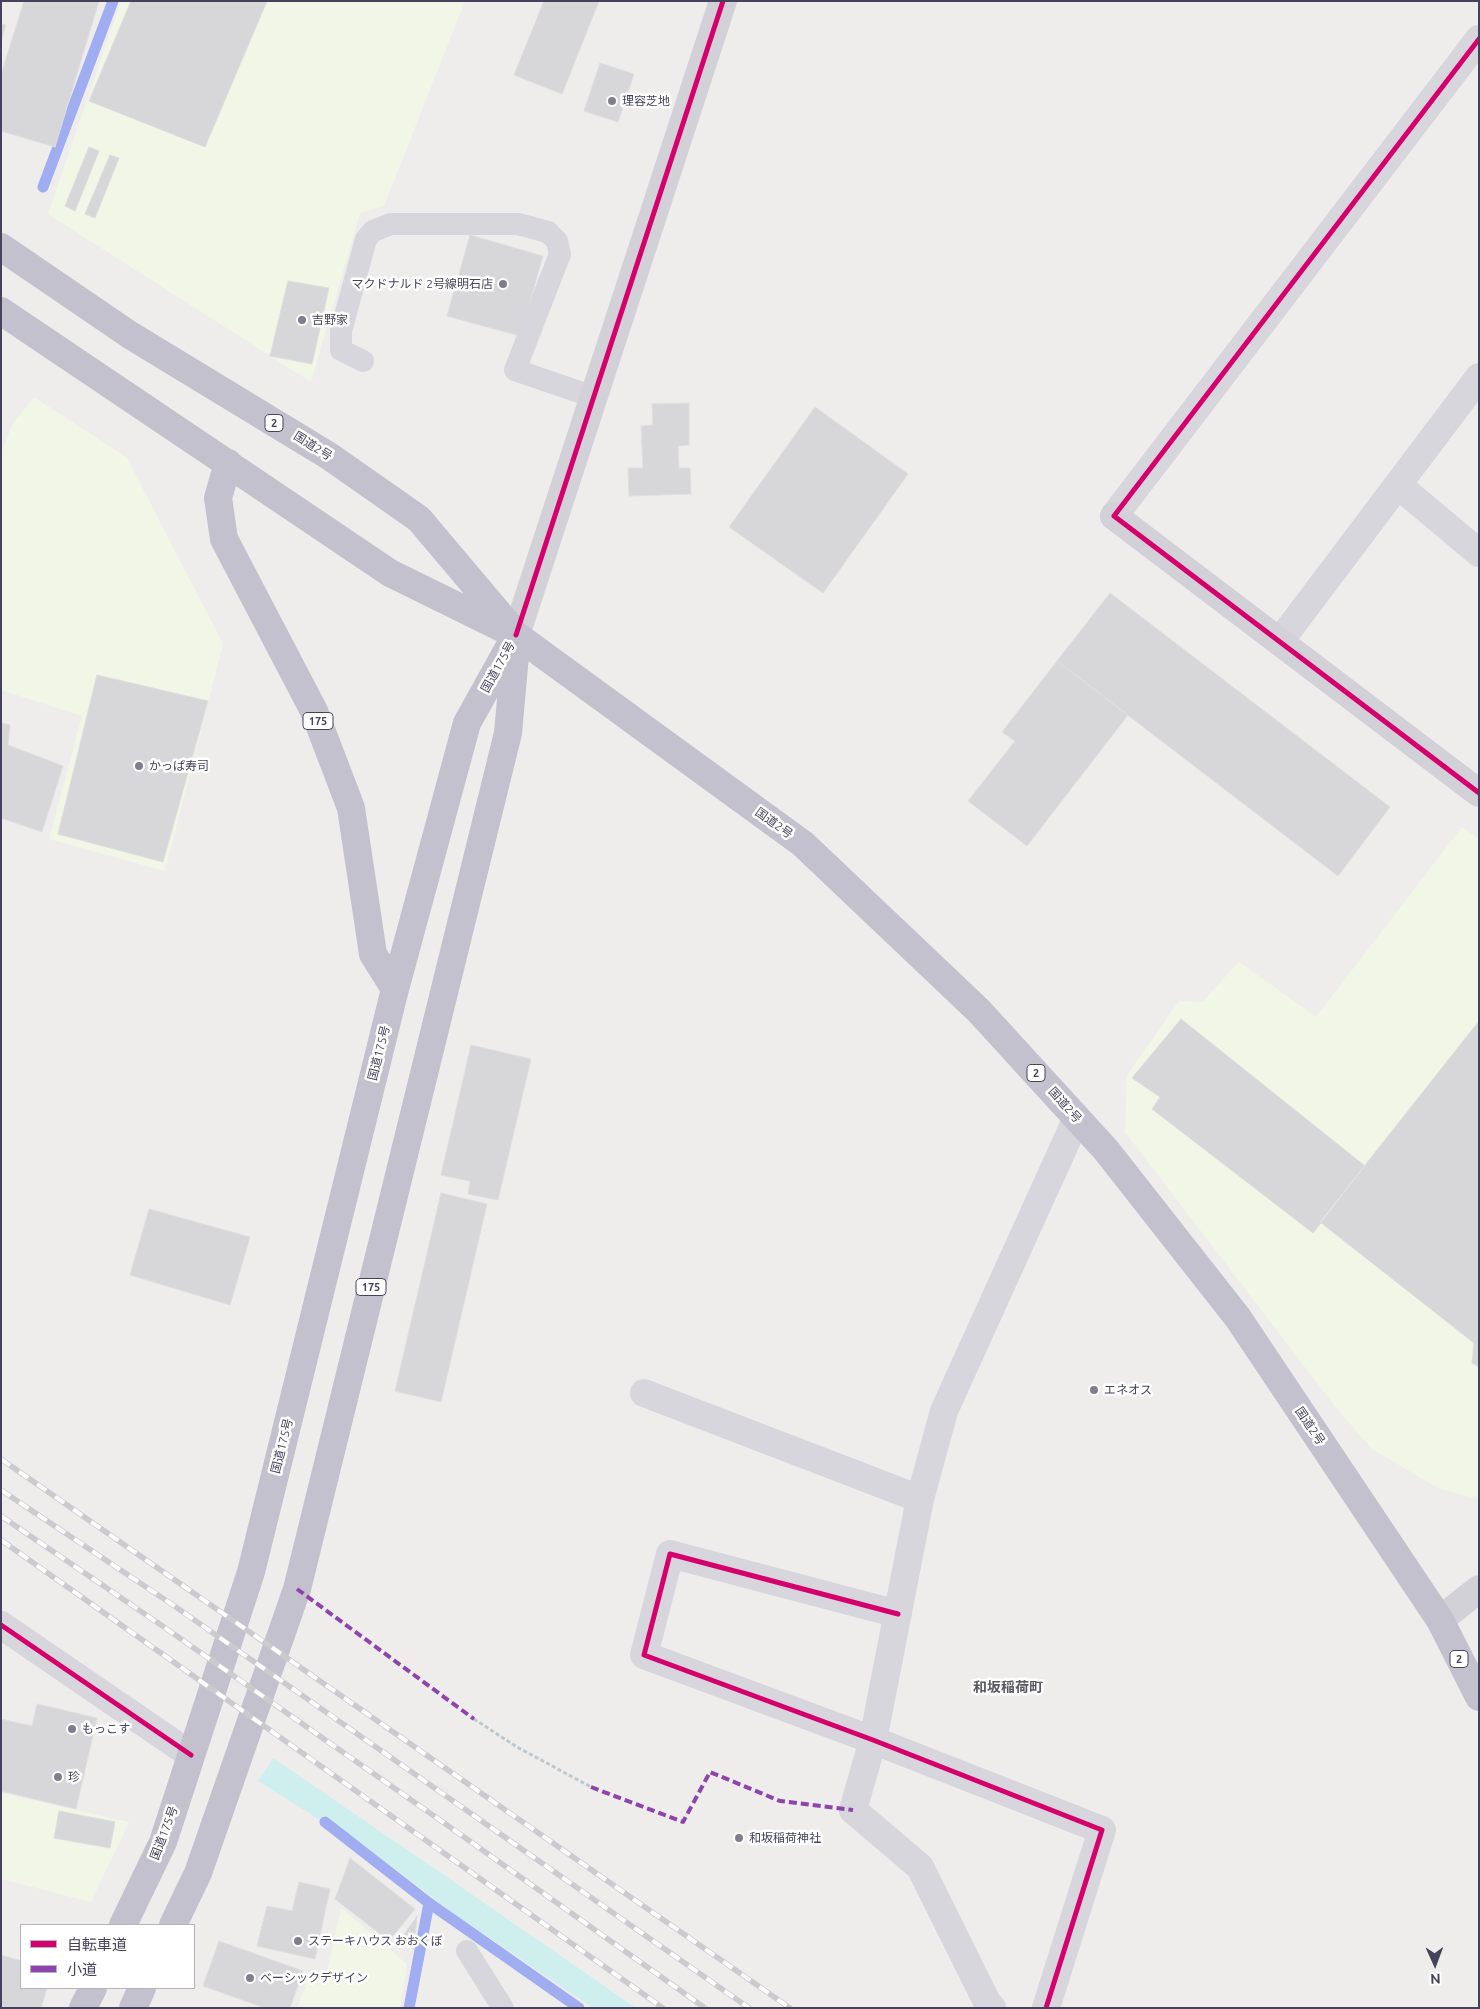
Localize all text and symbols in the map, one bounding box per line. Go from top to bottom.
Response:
place label: 理容芝地 [622,94,670,108]
marker: 理容芝地 [606,95,618,107]
place label: マクドナルド 2号線明石店 [351,277,493,291]
marker: マクドナルド 2号線明石店 [497,278,509,290]
place label: 吉野家 [312,313,348,327]
marker: 吉野家 [296,314,308,326]
road number: 2 [265,414,283,432]
street label: 国道2号 [291,429,335,463]
street label: 国道175号 [478,639,518,695]
road number: 175 [303,712,333,729]
place label: かっぱ寿司 [149,759,209,773]
marker: かっぱ寿司 [133,760,145,772]
street label: 国道2号 [752,805,796,841]
street label: 国道175号 [365,1024,393,1082]
road number: 2 [1027,1064,1045,1082]
street label: 国道2号 [1045,1084,1085,1126]
road number: 175 [356,1278,386,1295]
place label: エネオス [1104,1383,1152,1397]
marker: エネオス [1088,1384,1100,1396]
street label: 国道2号 [1292,1404,1328,1448]
street label: 国道175号 [268,1417,296,1475]
road number: 2 [1450,1650,1468,1668]
district label: 和坂稲荷町 [973,1679,1043,1695]
place label: もっこす [82,1722,130,1736]
marker: もっこす [66,1723,78,1735]
place label: 珍 [68,1770,80,1784]
marker: 珍 [52,1771,64,1783]
street label: 国道175号 [147,1804,181,1862]
place label: 和坂稲荷神社 [749,1831,821,1845]
marker: 和坂稲荷神社 [733,1832,745,1844]
legend [20,1924,195,1989]
place label: ステーキハウス おおくぼ [308,1934,443,1948]
marker: ステーキハウス おおくぼ [292,1935,304,1947]
text: 自転車道 [67,1936,127,1953]
north arrow [1410,1939,1460,1989]
text: 小道 [67,1961,97,1978]
place label: ベーシックデザイン [260,1971,368,1985]
text: N [1430,1971,1441,1987]
marker: ベーシックデザイン [244,1972,256,1984]

